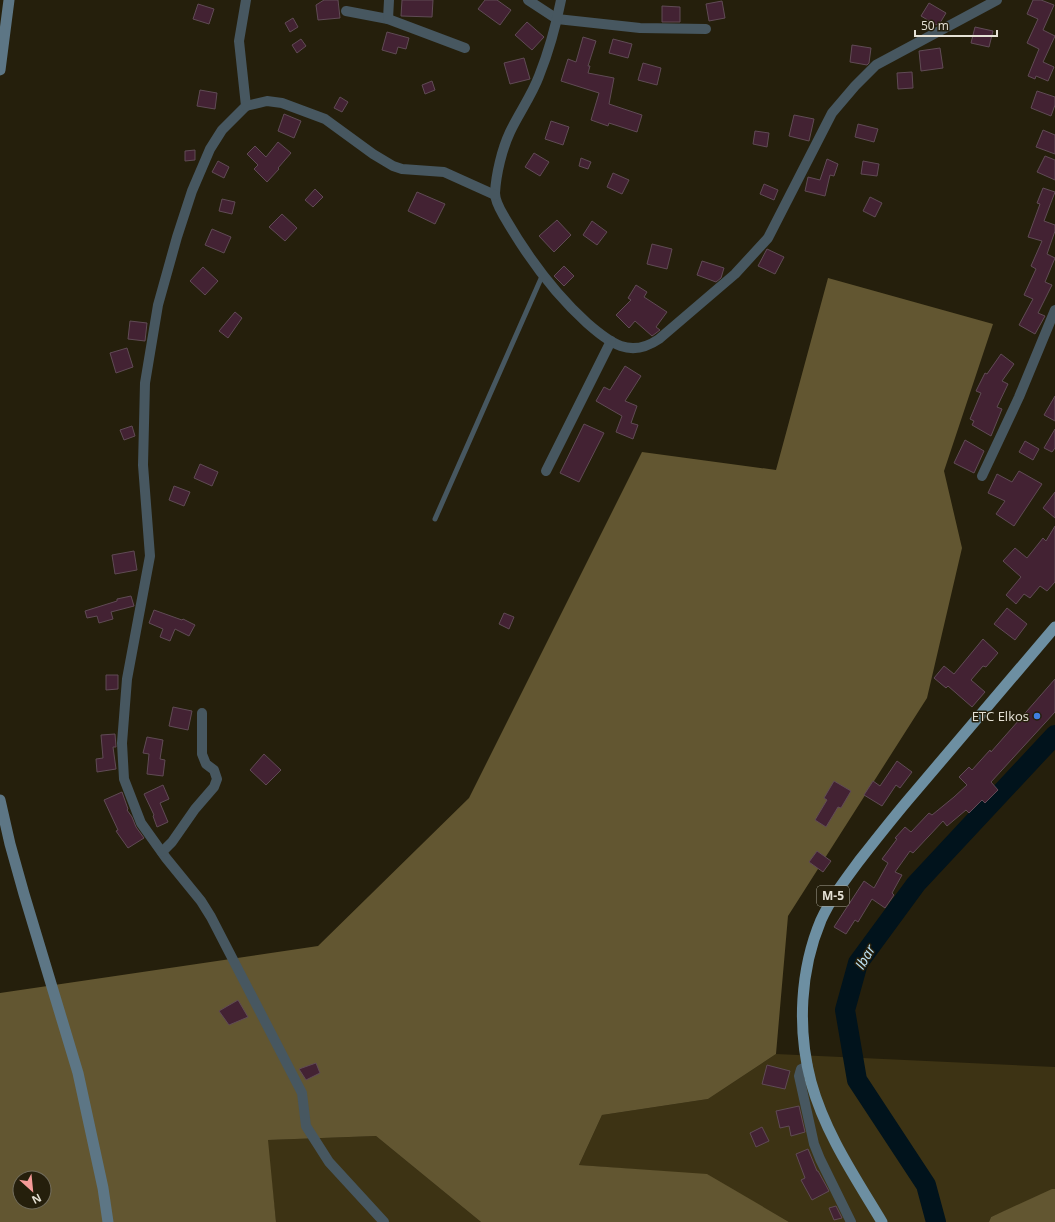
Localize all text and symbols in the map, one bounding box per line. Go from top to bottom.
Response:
scale bar [915,12,997,38]
text: 50 m [921,17,949,34]
place label: ETC Elkos [972,707,1029,725]
marker: ETC Elkos [1032,711,1042,721]
road number: M-5 [817,886,849,906]
water label: Ibar [850,941,879,972]
north arrow [12,1170,52,1210]
text: N [29,1191,44,1208]

